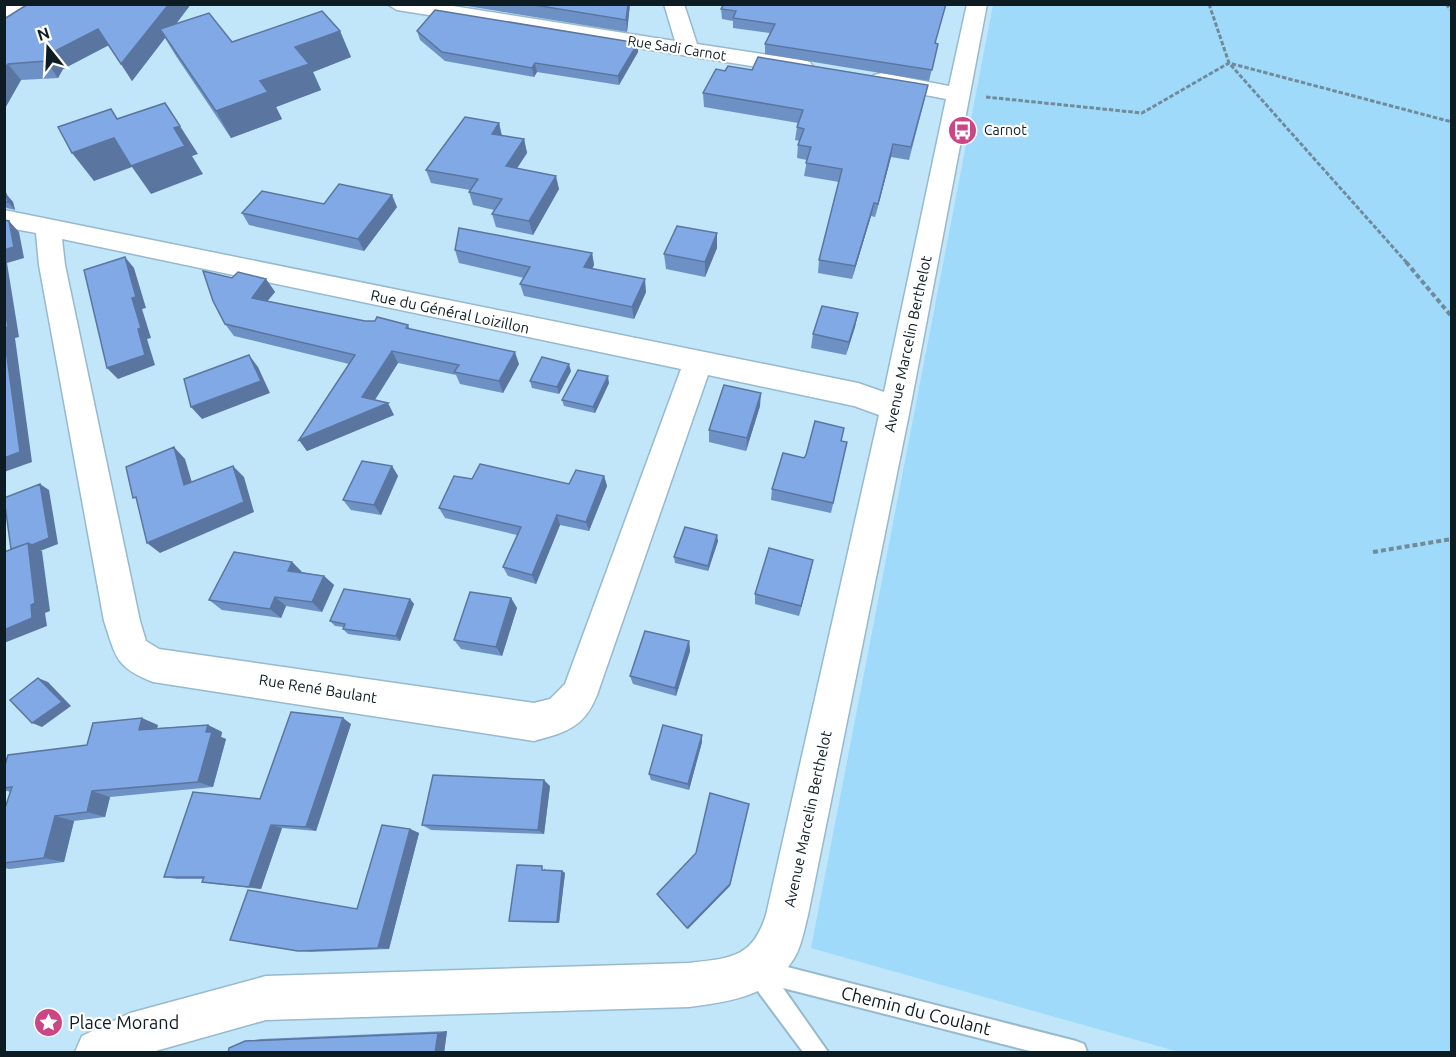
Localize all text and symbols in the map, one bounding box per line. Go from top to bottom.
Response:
north arrow [18,18,78,78]
text: N [35,23,52,44]
street label: Rue Sadi Carnot [626,32,728,64]
bus stop icon: Carnot [947,114,979,146]
place label: Carnot [984,122,1027,138]
street label: Avenue Marcelin Berthelot [880,254,935,434]
street label: Rue du Général Loizillon [369,286,531,337]
street label: Rue René Baulant [258,671,378,706]
street label: Avenue Marcelin Berthelot [780,729,835,909]
street label: Chemin du Coulant [839,982,993,1038]
place icon: Place Morand [32,1007,64,1039]
place label: Place Morand [69,1012,179,1032]

